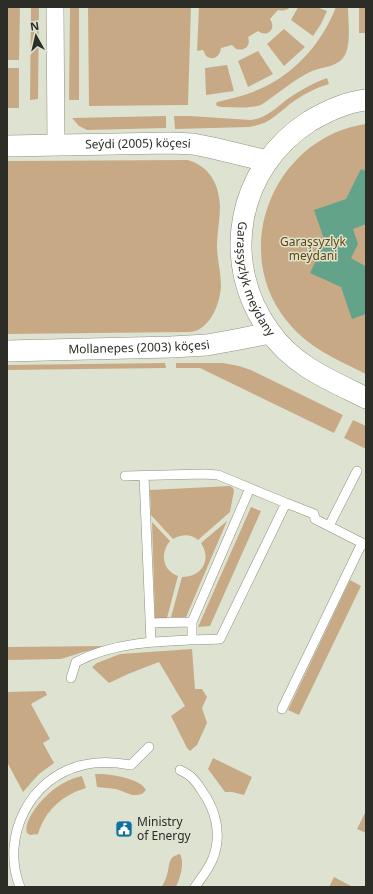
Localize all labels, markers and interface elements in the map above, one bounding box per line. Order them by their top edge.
north arrow [16,16,56,56]
text: N [29,18,40,34]
street label: Seýdi (2005) köçesi [85,134,191,153]
street label: Garaşsyzlyk meýdany [233,220,280,340]
park label: Garaşsyzlyk meýdani [280,233,346,264]
street label: Mollanepes (2003) köçesi [68,336,211,358]
place label: Ministry of Energy [137,813,192,844]
public building icon: Ministry of Energy [114,819,134,839]

